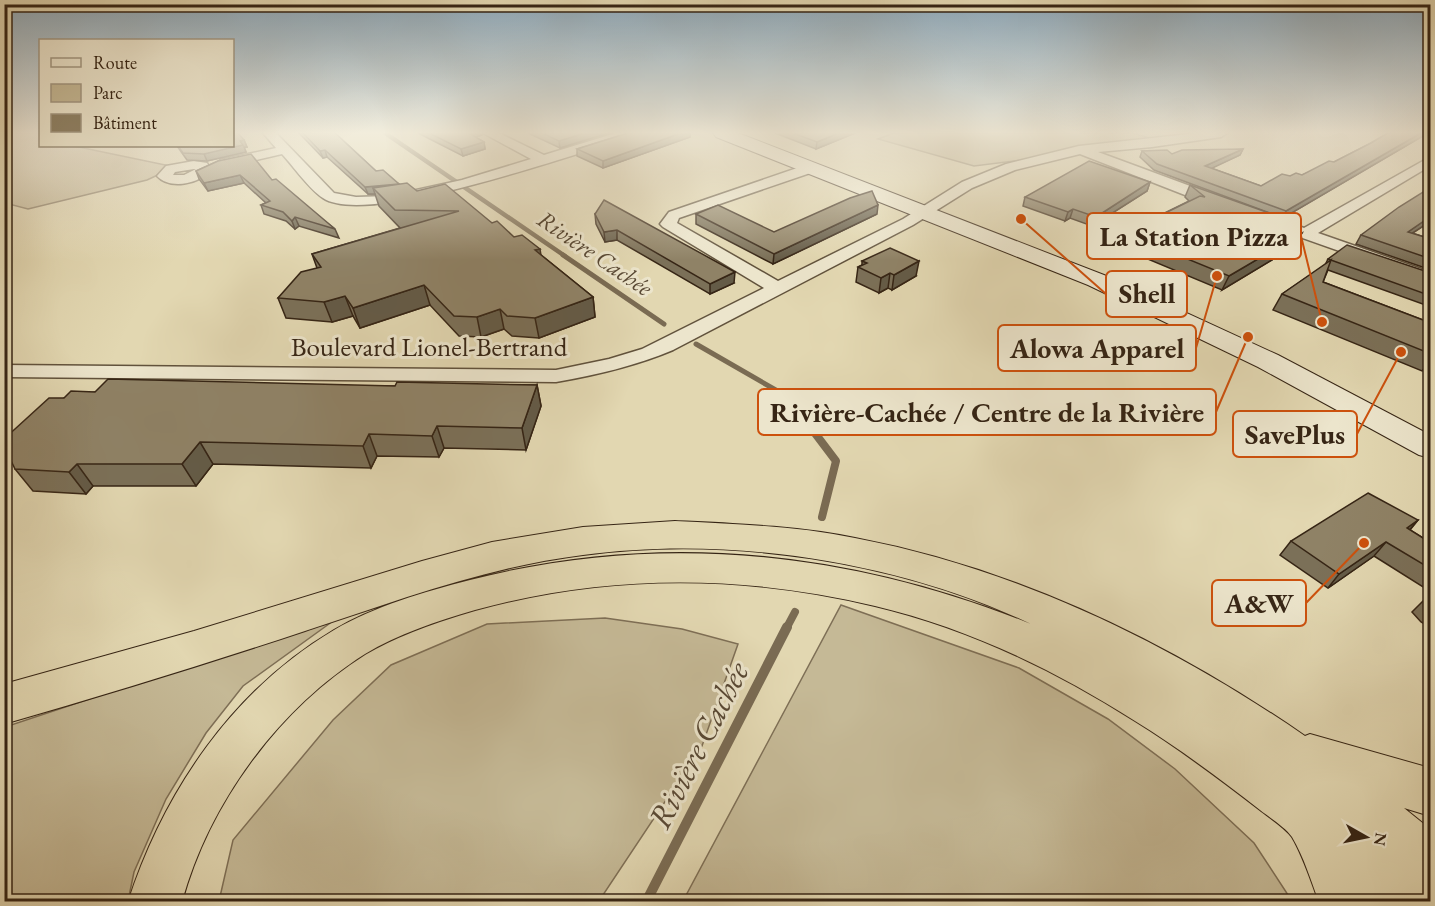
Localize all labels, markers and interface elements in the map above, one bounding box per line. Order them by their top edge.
legend [39,39,234,147]
text: Route [93,51,137,74]
text: Parc [93,81,123,104]
text: Bâtiment [93,111,157,134]
water label: Rivière Cachée [532,203,659,303]
callout: La Station Pizza [1087,213,1301,259]
text: La Station Pizza [1099,218,1289,254]
callout: Shell [1106,271,1187,317]
text: Shell [1118,275,1176,311]
callout: Alowa Apparel [998,325,1196,371]
street label: Boulevard Lionel-Bertrand [291,329,568,364]
text: Alowa Apparel [1009,330,1184,366]
callout: Rivière-Cachée / Centre de la Rivière [758,389,1216,435]
text: Rivière-Cachée / Centre de la Rivière [770,394,1204,430]
callout: SavePlus [1233,411,1357,457]
text: SavePlus [1245,416,1345,452]
callout: A&W [1212,580,1306,626]
text: A&W [1223,585,1294,621]
water label: Rivière Cachée [638,654,759,836]
north arrow [1336,807,1396,867]
text: N [1369,831,1392,847]

